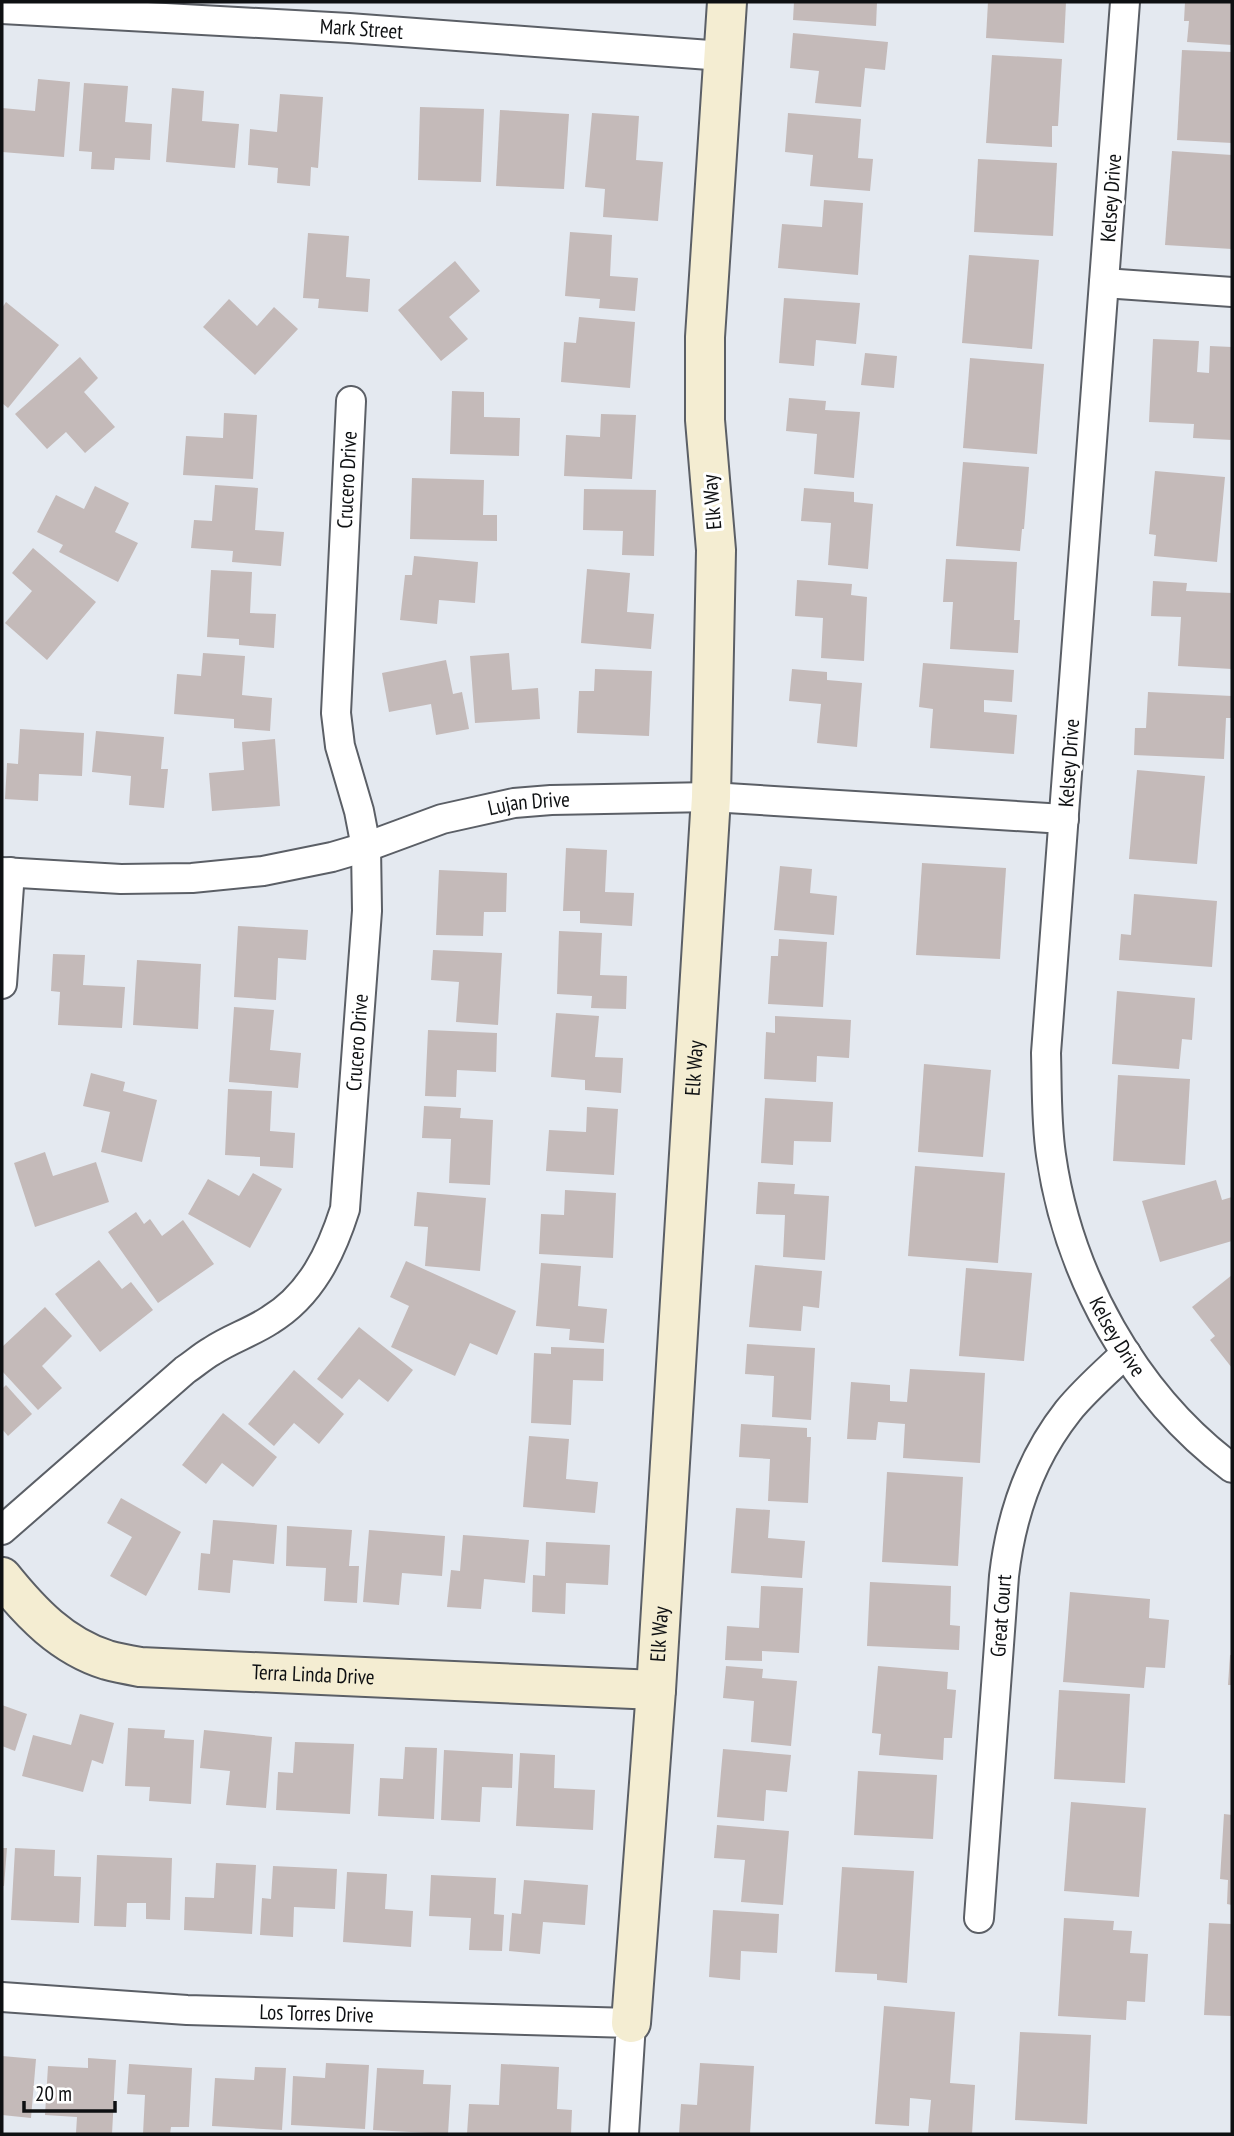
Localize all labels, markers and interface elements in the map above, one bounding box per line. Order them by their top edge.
street label: Mark Street [319,12,404,45]
street label: Kelsey Drive [1094,153,1127,243]
street label: Crucero Drive [331,430,363,529]
street label: Elk Way [696,473,727,531]
street label: Kelsey Drive [1052,718,1085,808]
street label: Lujan Drive [485,786,570,821]
street label: Crucero Drive [340,993,374,1092]
street label: Elk Way [679,1040,709,1097]
street label: Kelsey Drive [1083,1292,1152,1382]
street label: Great Court [984,1573,1017,1658]
street label: Elk Way [644,1605,674,1663]
street label: Terra Linda Drive [251,1658,375,1690]
street label: Los Torres Drive [259,1998,374,2028]
scale bar [24,2070,116,2114]
text: 20 m [35,2080,72,2107]

